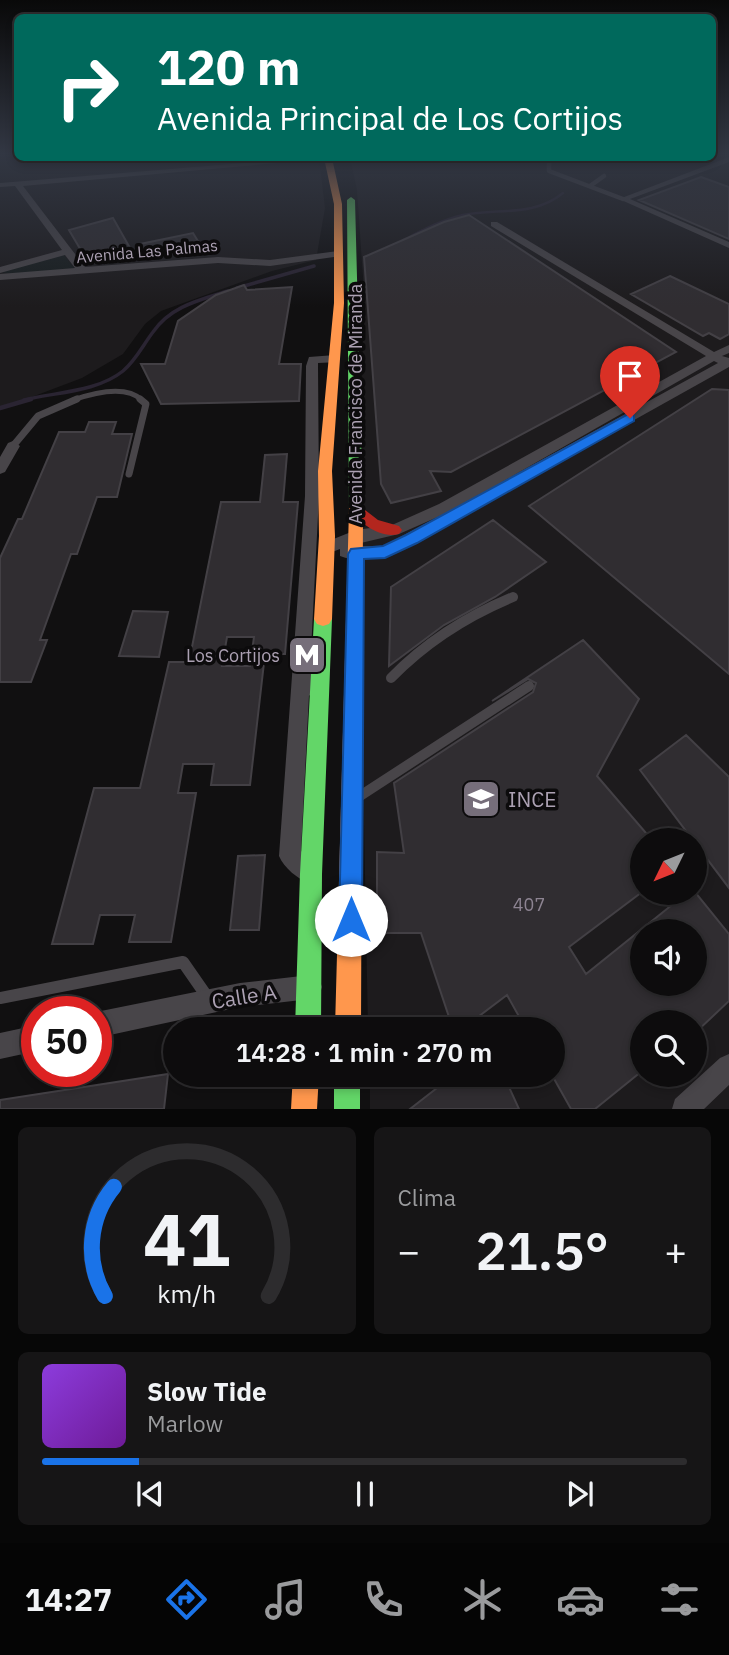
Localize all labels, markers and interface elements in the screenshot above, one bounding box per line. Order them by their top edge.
text: 120 m [157,35,301,98]
icon: right [42,42,133,133]
text: Avenida Principal de Los Cortijos [157,97,623,139]
street label: Avenida Las Palmas [75,235,219,267]
street label: Avenida Francisco de Miranda [344,283,367,524]
pin [600,346,660,418]
icon: arrive [611,357,649,395]
metro station icon: Los Cortijos [286,634,328,676]
place label: Los Cortijos [186,644,280,667]
school or university icon: INCE [460,778,502,820]
place label: INCE [508,785,557,813]
north arrow [630,828,707,905]
map controls [630,828,707,1087]
position arrow [314,883,388,957]
house number: 407 [513,893,545,916]
button: sound [630,919,707,996]
street label: Calle A [209,977,279,1015]
speed limit sign: 50 [21,996,112,1087]
button: search [630,1010,707,1087]
text: 14:28 · 1 min · 270 m [236,1035,492,1069]
text: Clima [398,1182,456,1212]
text: 41 [143,1192,230,1287]
text: 21.5° [475,1217,609,1284]
text: − [398,1226,420,1275]
text: + [664,1226,687,1275]
text: km/h [157,1277,216,1310]
text: Slow Tide [147,1374,267,1408]
text: Marlow [147,1408,223,1438]
icon: previous [131,1475,169,1513]
icon: pause [346,1475,384,1513]
icon: next [561,1475,599,1513]
icon: directions [162,1575,211,1624]
icon: music [261,1575,310,1624]
icon: phone [359,1575,408,1624]
icon: climate [458,1575,507,1624]
icon: car [556,1575,605,1624]
icon: filters [655,1575,704,1624]
text: 14:27 [25,1578,112,1620]

